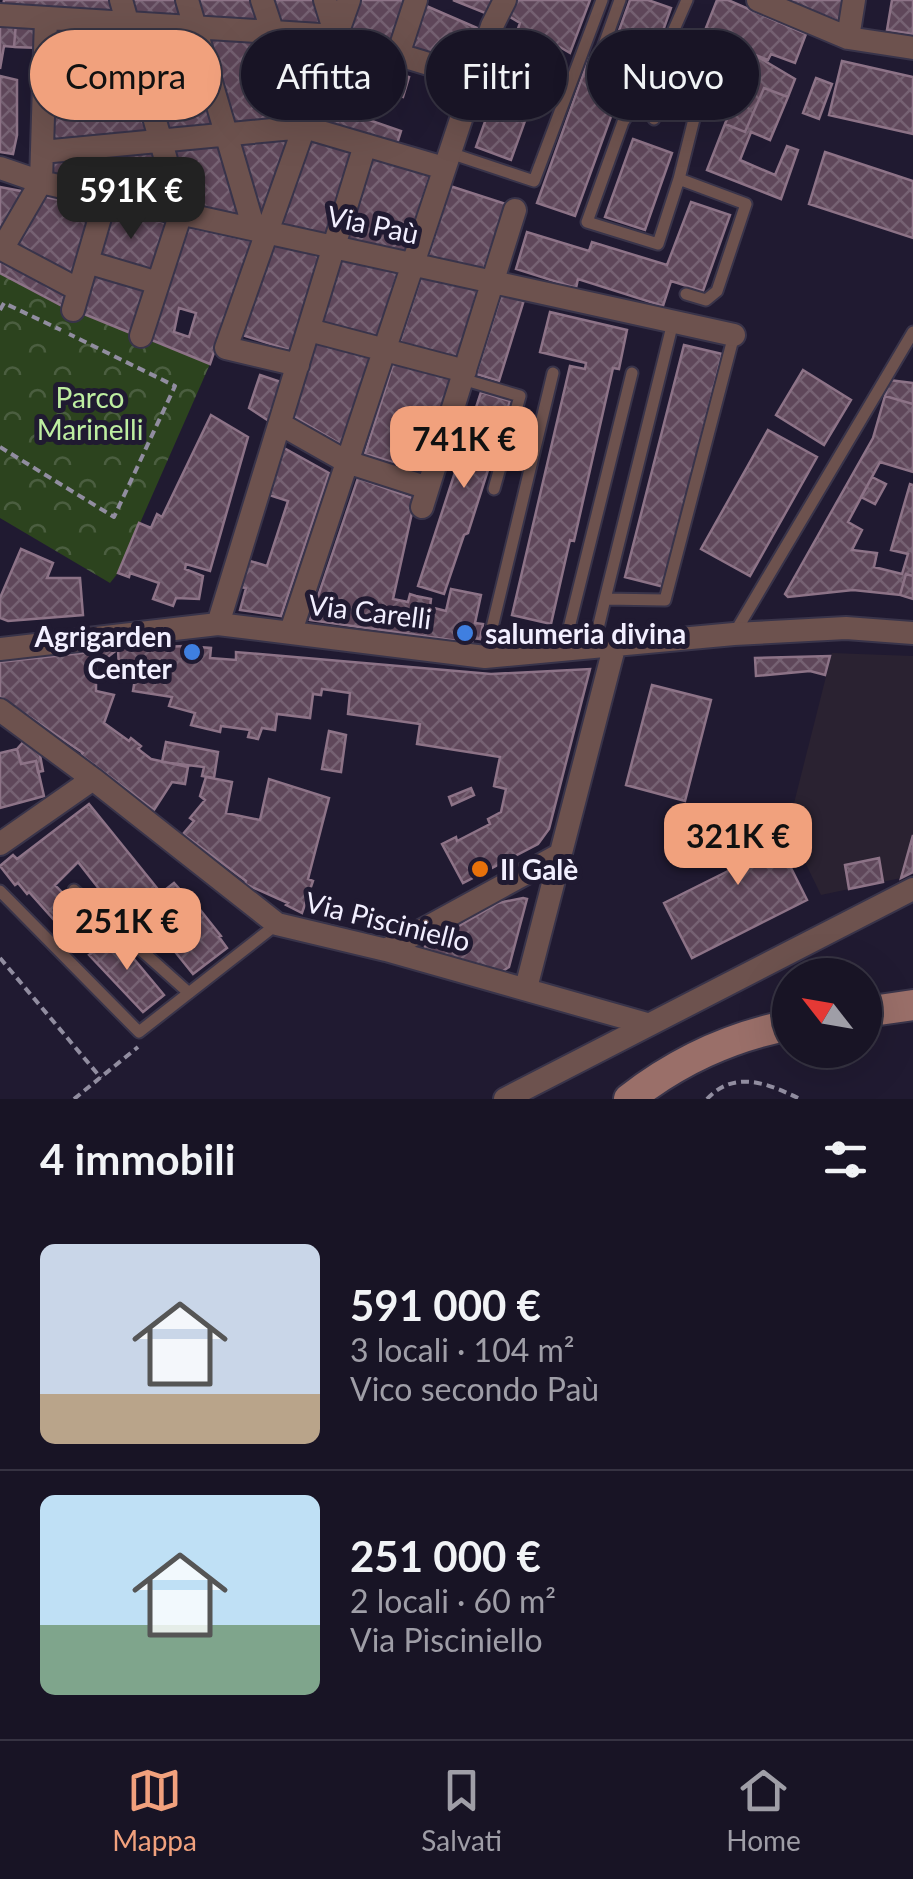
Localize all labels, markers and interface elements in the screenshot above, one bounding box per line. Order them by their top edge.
chip: Compra [30,30,221,120]
chip: Affitta [241,30,406,120]
chip: Filtri [426,30,567,120]
chip: Nuovo [587,30,759,120]
pin: 591K € [50,157,212,242]
text: 591K € [79,170,183,209]
street label: Via Paù [324,198,422,250]
park label: Parco Marinelli [37,380,143,446]
pin: 741K € [383,406,545,491]
text: 741K € [412,419,516,458]
street label: Via Carelli [307,587,433,635]
place label: salumeria divina [485,616,686,650]
place label: Agrigarden Center [34,619,173,685]
marker: salumeria divina [454,622,476,644]
marker: Agrigarden Center [181,641,203,663]
pin: 321K € [657,803,819,888]
text: 321K € [686,816,790,855]
place label: Il Galè [500,852,578,886]
marker: Il Galè [469,858,491,880]
street label: Via Pisciniello [302,884,474,958]
pin: 251K € [46,888,208,973]
text: 251K € [75,901,179,940]
north arrow [772,958,882,1068]
map controls [772,958,882,1068]
icon: filters [818,1132,873,1187]
text: 4 immobili [40,1134,235,1184]
text: 591 000 € [350,1280,541,1330]
icon: home [120,1284,240,1404]
text: 3 locali · 104 m² [350,1330,574,1369]
text: Vico secondo Paù [350,1369,599,1408]
text: 251 000 € [350,1531,541,1581]
icon: home [120,1535,240,1655]
text: 2 locali · 60 m² [350,1581,556,1620]
text: Via Pisciniello [350,1620,543,1659]
tab: Mappa [112,1763,197,1857]
tab: Salvati [421,1763,502,1857]
tab: Home [726,1763,801,1857]

